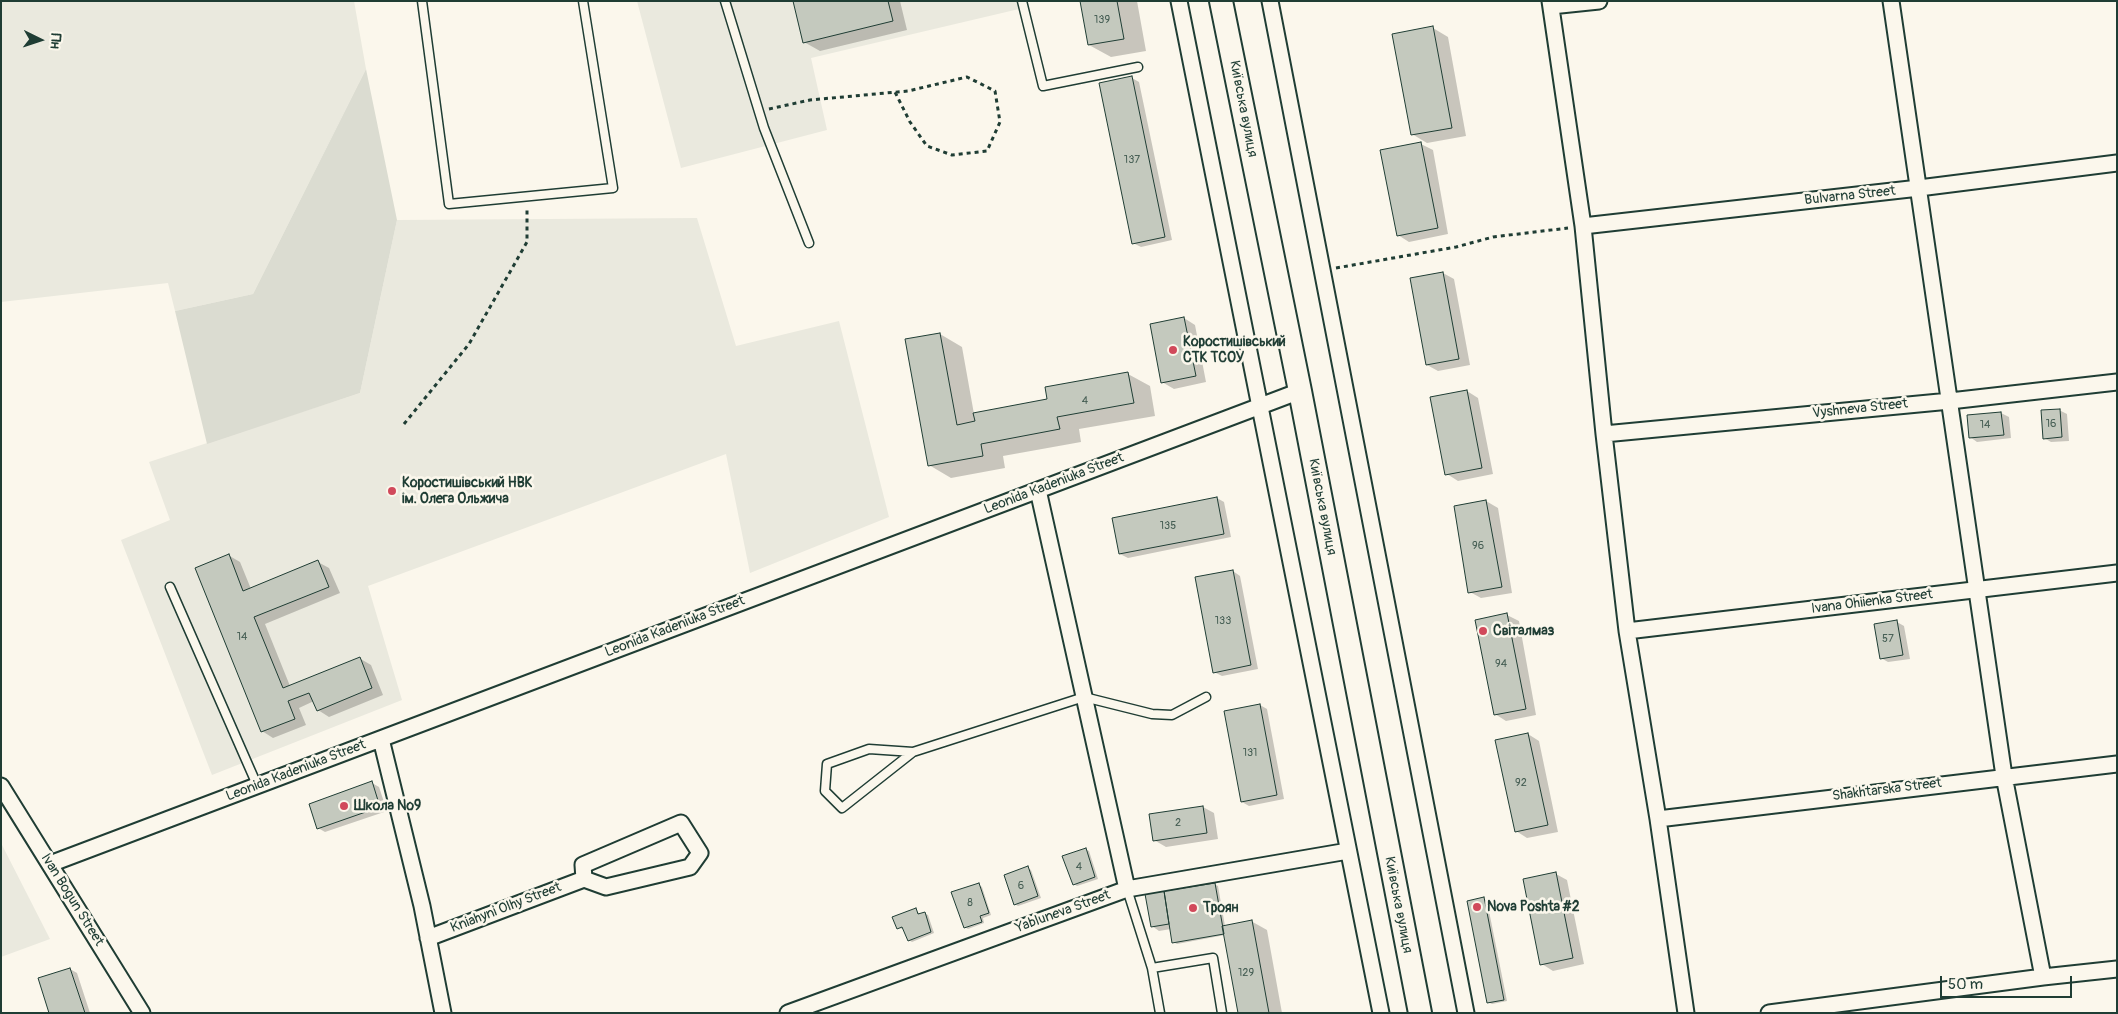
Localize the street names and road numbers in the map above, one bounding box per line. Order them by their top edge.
street label: Київська вулиця [1225,59,1261,159]
street label: Bulvarna Street [1804,183,1896,209]
street label: Vyshneva Street [1811,396,1909,422]
street label: Leonida Kadeniuka Street [982,450,1126,518]
street label: Київська вулиця [1304,457,1340,557]
street label: Ivana Ohiienka Street [1810,586,1934,618]
street label: Leonida Kadeniuka Street [603,593,747,661]
street label: Leonida Kadeniuka Street [224,737,368,805]
street label: Shakhtarska Street [1831,775,1943,805]
street label: Ivan Bogun Street [37,851,107,949]
street label: Київська вулиця [1380,855,1416,955]
street label: Kniahyni Olhy Street [448,879,564,937]
street label: Yabluneva Street [1013,887,1113,937]

